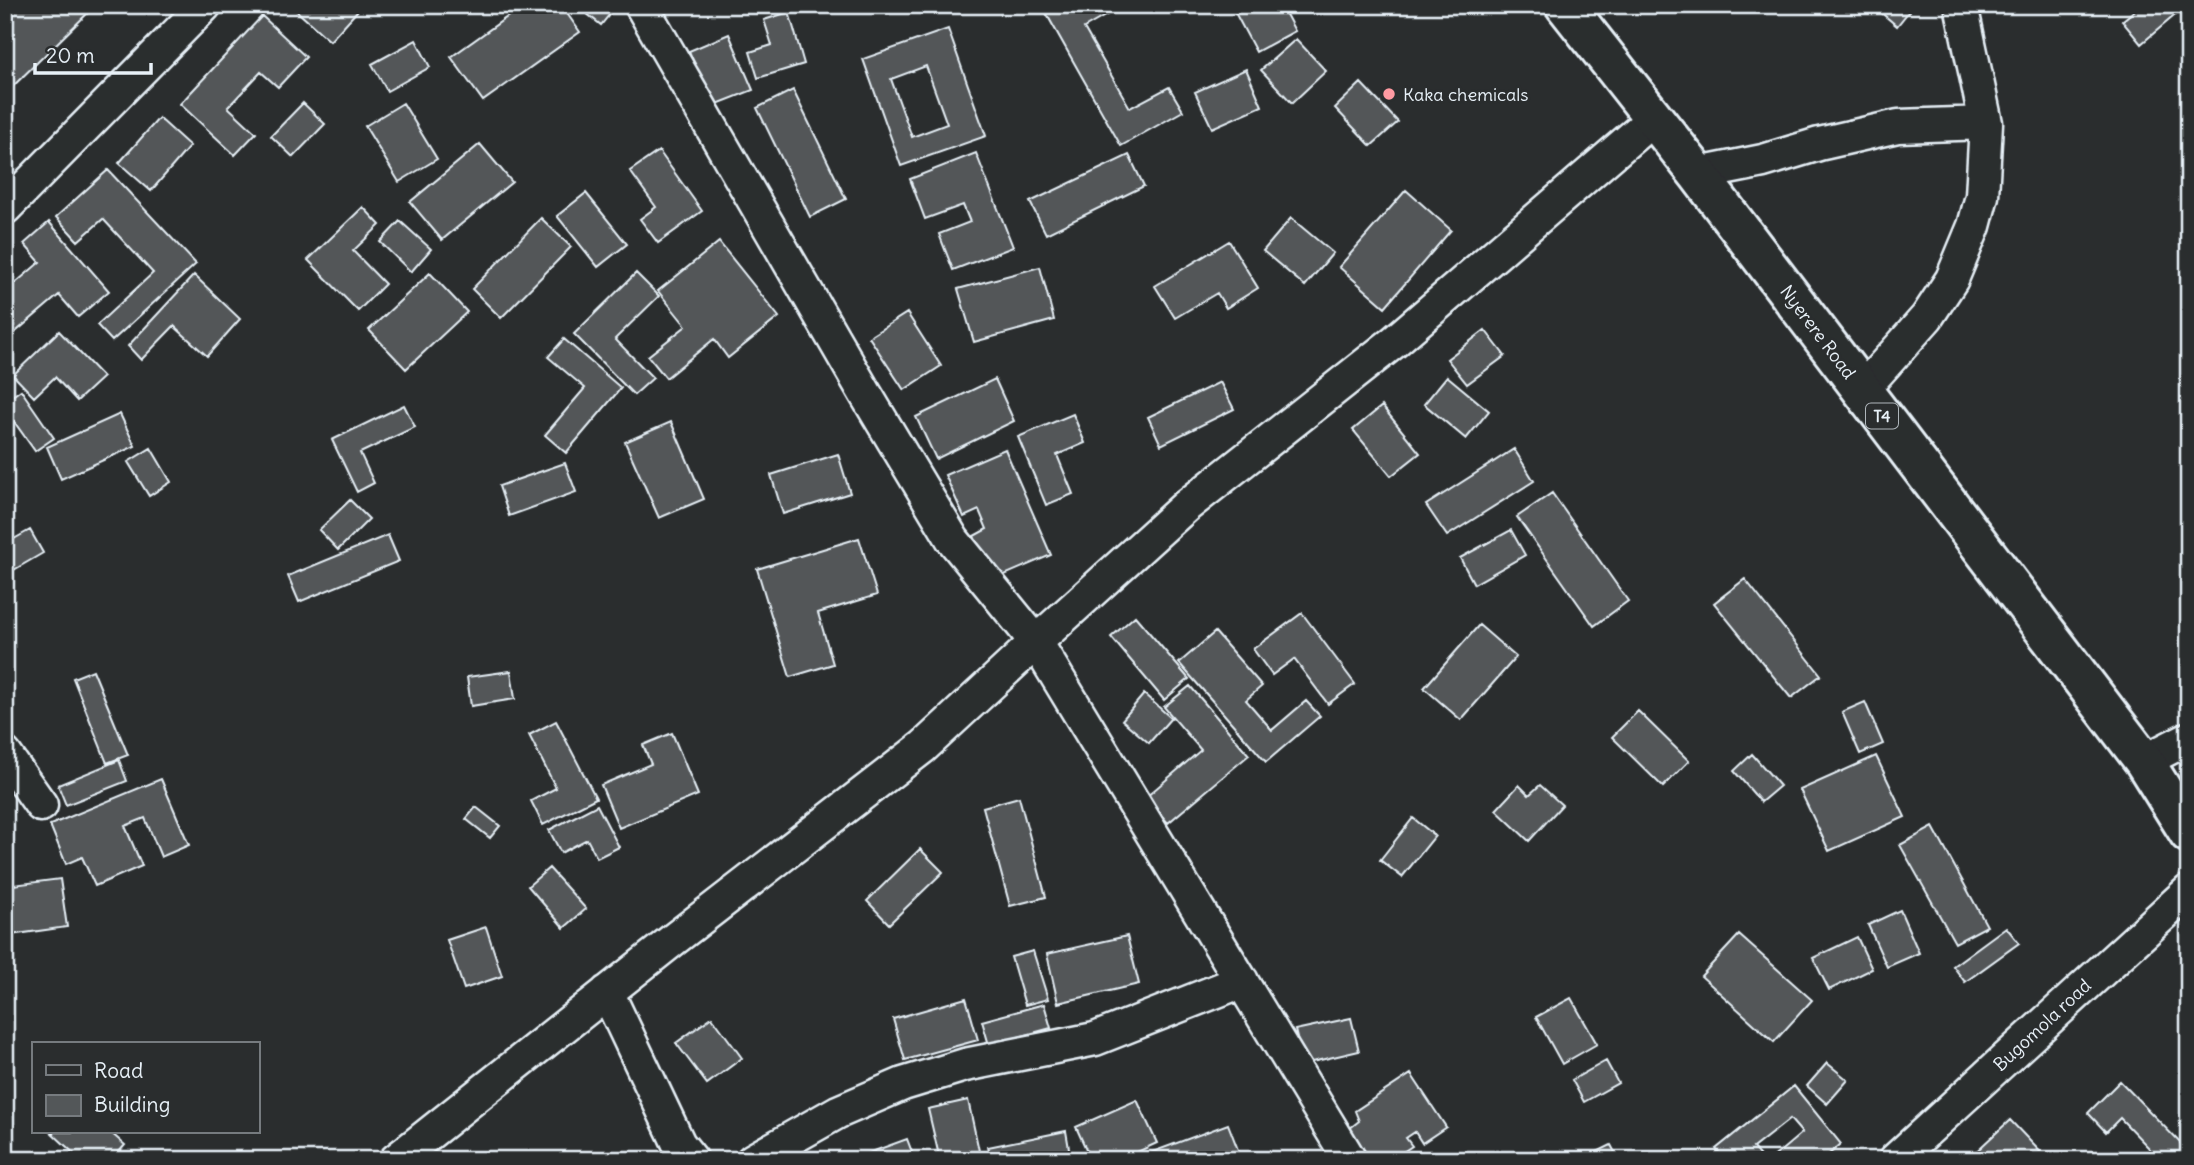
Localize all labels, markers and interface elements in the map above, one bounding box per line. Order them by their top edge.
scale bar [35,32,150,76]
text: 20 m [46,42,95,69]
place label: Kaka chemicals [1403,83,1528,106]
marker: Kaka chemicals [1381,86,1397,102]
street label: Nyerere Road [1775,280,1861,384]
road number: T4 [1866,404,1898,428]
street label: Bugomola road [1988,974,2096,1076]
legend [32,1042,259,1134]
text: Road [94,1057,143,1084]
text: Building [94,1091,170,1118]

